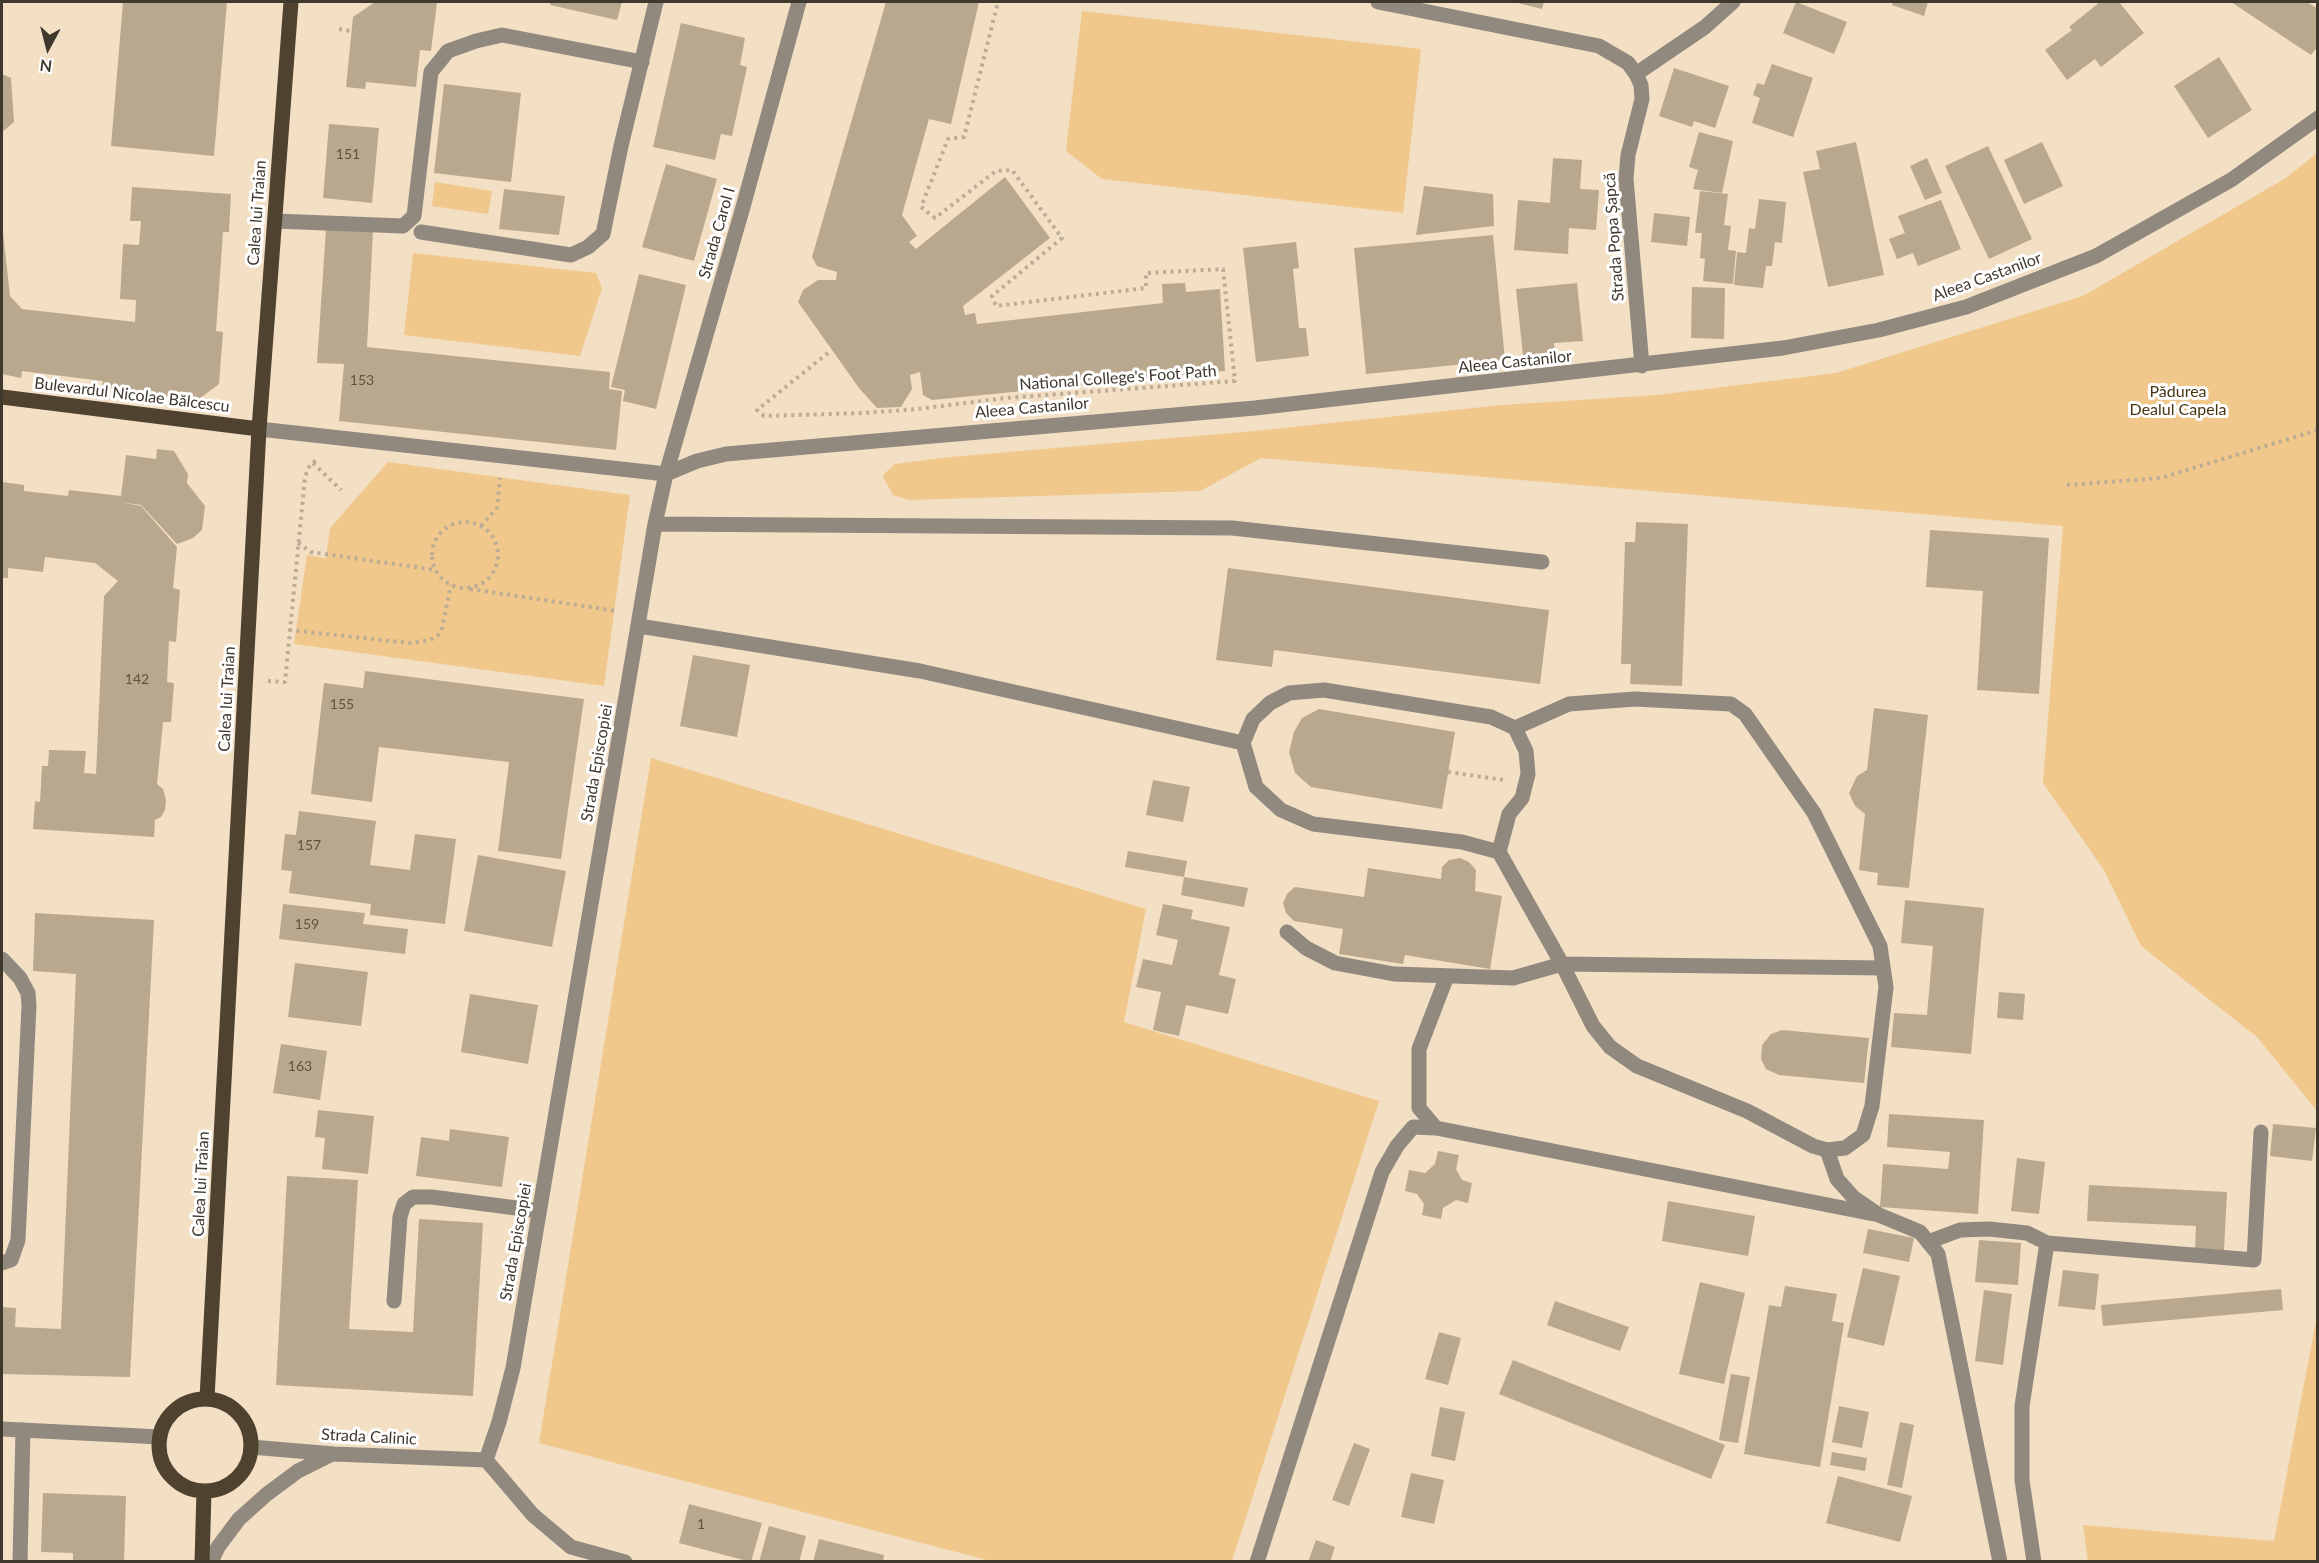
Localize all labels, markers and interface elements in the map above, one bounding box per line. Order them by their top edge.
north arrow [18,18,78,78]
text: N [38,56,53,77]
house number: 151 [336,146,360,162]
street label: Calea lui Traian [244,160,270,266]
street label: Strada Popa Șapcă [1600,172,1628,302]
street label: Strada Carol I [695,185,739,281]
street label: Aleea Castanilor [1930,248,2044,306]
street label: Aleea Castanilor [1457,346,1573,378]
street label: National College's Foot Path [1019,362,1217,394]
house number: 153 [350,372,374,388]
street label: Bulevardul Nicolae Bălcescu [33,373,231,417]
park label: Pădurea Dealul Capela [2130,382,2226,420]
street label: Aleea Castanilor [974,393,1090,423]
street label: Calea lui Traian [215,646,239,752]
house number: 142 [125,671,149,687]
house number: 155 [330,696,354,712]
street label: Strada Episcopiei [577,703,617,823]
house number: 157 [297,837,321,853]
house number: 159 [295,916,319,932]
house number: 163 [288,1058,312,1074]
street label: Calea lui Traian [189,1131,213,1237]
street label: Strada Episcopiei [496,1182,536,1302]
street label: Strada Calinic [321,1425,417,1449]
house number: 1 [697,1516,705,1532]

